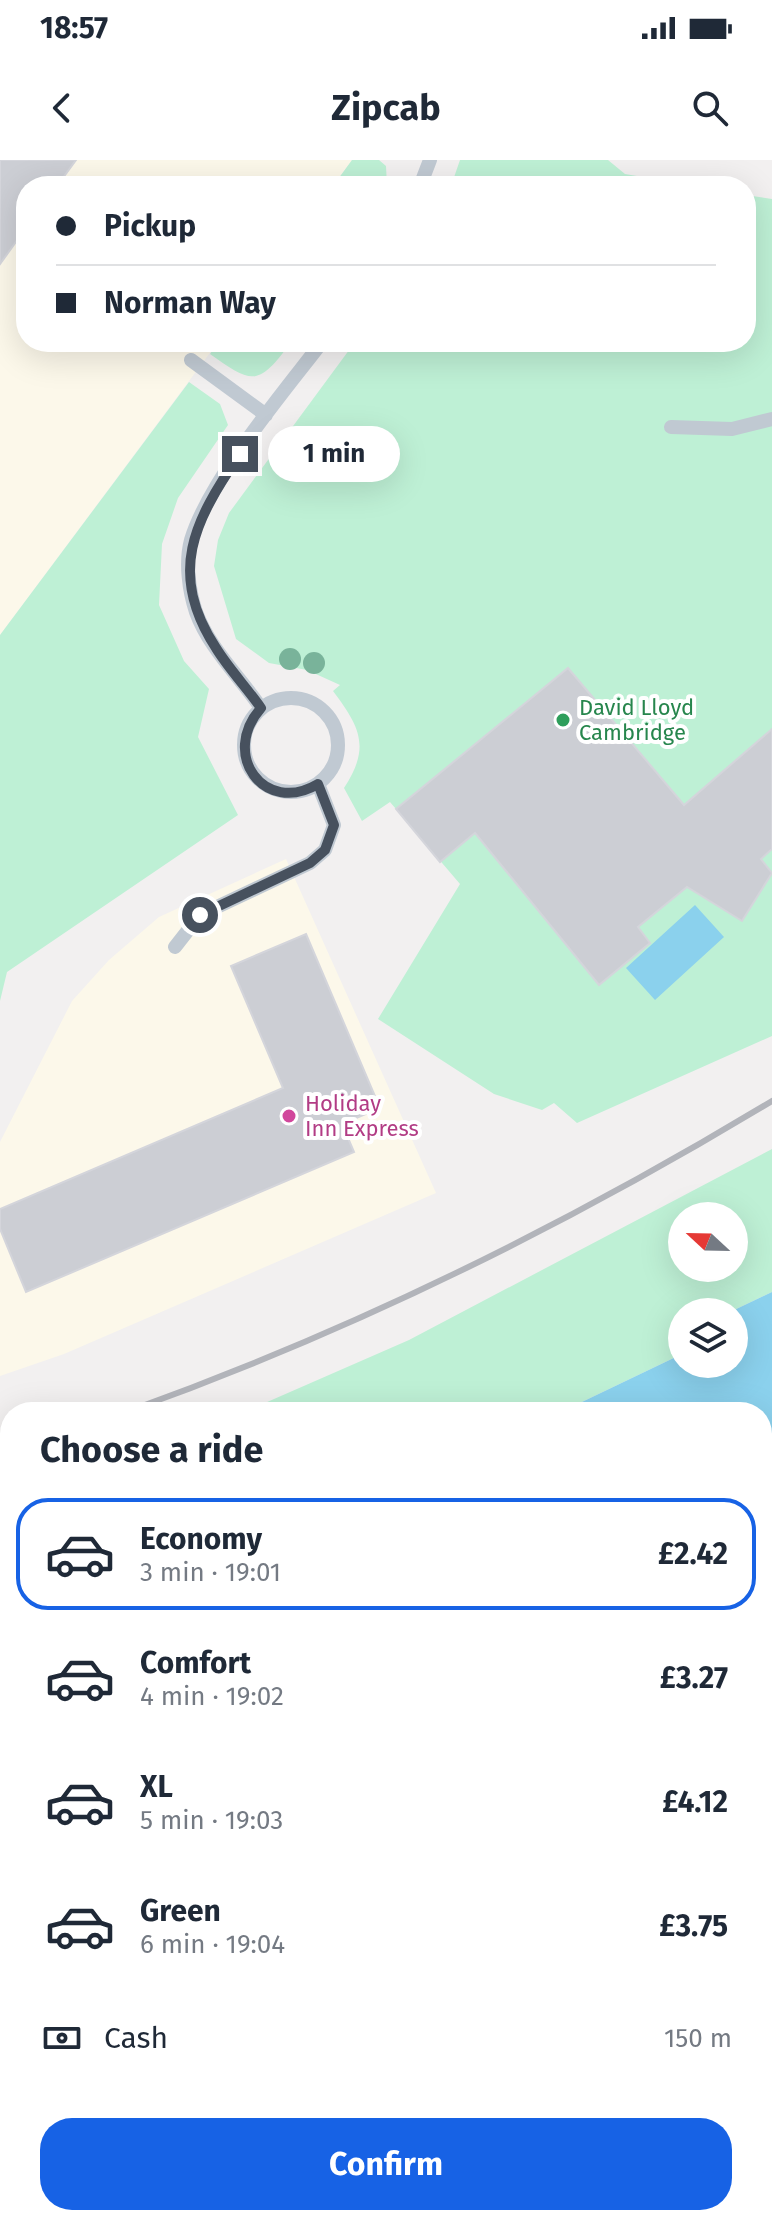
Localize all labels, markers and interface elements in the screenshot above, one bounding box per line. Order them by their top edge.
text: 18:57 [40,10,108,46]
icon: back [40,86,84,130]
text: Zipcab [331,86,441,130]
icon: search [688,86,732,130]
text: Pickup [104,208,196,244]
text: Norman Way [104,285,276,321]
callout: 1 min [268,426,400,482]
route end [222,436,258,472]
text: 1 min [303,438,365,469]
place label: David Lloyd Cambridge [579,694,694,746]
marker: David Lloyd Cambridge [554,711,572,729]
route start [182,897,218,933]
place label: Holiday Inn Express [305,1090,419,1142]
marker: Holiday Inn Express [280,1107,298,1125]
north arrow [668,1202,748,1282]
map controls [668,1202,748,1378]
button: layers [668,1298,748,1378]
text: Choose a ride [40,1428,263,1472]
icon: car [44,1518,116,1590]
text: Economy [140,1521,262,1557]
text: £2.42 [658,1536,728,1572]
text: 3 min · 19:01 [140,1557,281,1588]
icon: car [44,1642,116,1714]
text: Comfort [140,1645,251,1681]
text: £3.27 [660,1660,728,1696]
text: 4 min · 19:02 [140,1681,284,1712]
icon: car [44,1766,116,1838]
text: XL [140,1769,173,1805]
text: £4.12 [662,1784,728,1820]
text: 5 min · 19:03 [140,1805,283,1836]
icon: car [44,1890,116,1962]
text: Green [140,1893,221,1929]
text: £3.75 [659,1908,728,1944]
text: 6 min · 19:04 [140,1929,285,1960]
icon: cash [40,2016,84,2060]
text: Cash [104,2020,168,2056]
text: 150 m [664,2023,732,2054]
button: Confirm [40,2118,732,2210]

